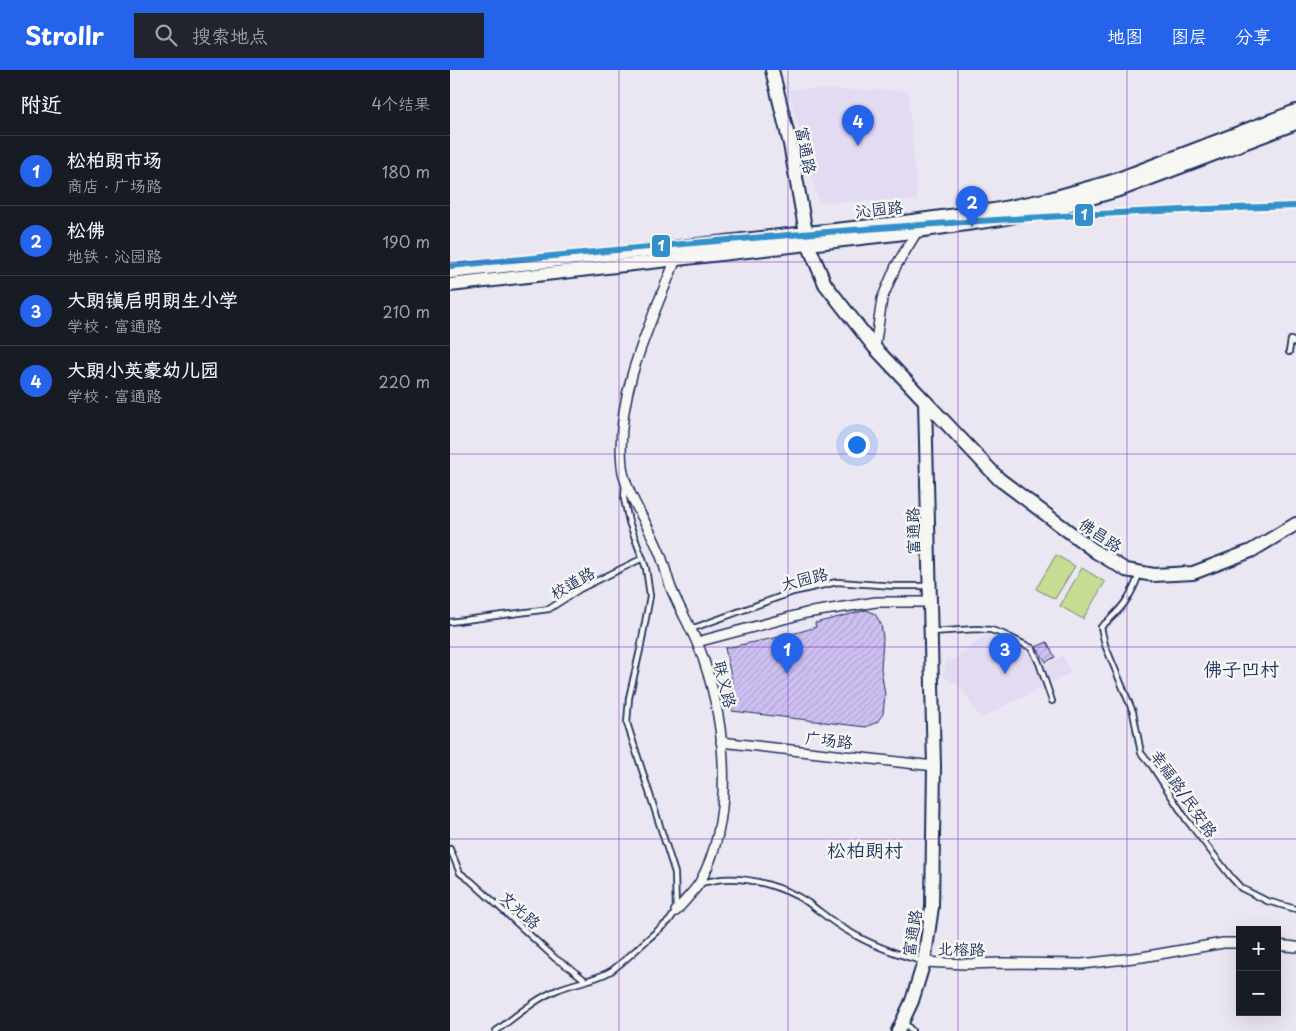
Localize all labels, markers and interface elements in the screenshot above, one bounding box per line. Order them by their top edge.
search box [134,13,484,58]
text: Strollr [25,17,104,53]
icon: search [152,21,180,49]
text: 搜索地点 [192,21,268,49]
text: 地图 [1107,22,1143,49]
text: 图层 [1171,22,1207,49]
text: 分享 [1235,22,1271,49]
text: 附近 [20,87,62,119]
text: 4个结果 [371,91,430,115]
pin: 4 [842,105,874,146]
street label: 富通路 [791,124,823,176]
text: 松柏朗市场 [67,145,162,173]
text: 1 [32,159,40,183]
text: 180 m [382,159,430,183]
text: 商店 · 广场路 [67,173,162,197]
pin: 2 [956,186,988,227]
street label: 沁园路 [854,194,904,222]
line badge: 1 [1074,203,1094,227]
text: 1 [1081,204,1088,225]
text: 松佛 [67,215,105,243]
text: 2 [30,229,42,253]
text: 190 m [382,229,430,253]
line badge: 1 [651,234,671,258]
text: 1 [658,235,665,256]
text: 地铁 · 沁园路 [67,243,162,267]
text: 大朗镇启明朗生小学 [67,285,238,313]
text: 3 [31,299,41,323]
text: 210 m [382,299,430,323]
text: 学校 · 富通路 [67,313,162,337]
text: 大朗小英豪幼儿园 [67,355,219,383]
text: 4 [31,369,41,393]
text: 220 m [379,369,430,393]
text: 学校 · 富通路 [67,383,162,407]
your location [844,432,870,458]
street label: 富通路 [900,507,924,555]
street label: 佛昌路 [1074,511,1128,557]
street label: 校道路 [545,560,599,604]
street label: 大园路 [778,561,830,595]
pin: 1 [771,633,803,674]
pin: 3 [989,633,1021,674]
district label: 佛子凹村 [1203,654,1279,682]
street label: 联义路 [709,658,743,710]
street label: 广场路 [804,725,854,753]
street label: 幸福路/民安路 [1146,744,1224,842]
district label: 松柏朗村 [827,835,903,863]
street label: 文光路 [495,884,547,934]
street label: 富通路 [895,907,927,959]
map controls [1236,926,1281,1016]
button: + [1236,926,1281,971]
street label: 北榕路 [937,936,985,960]
button: − [1236,971,1281,1016]

